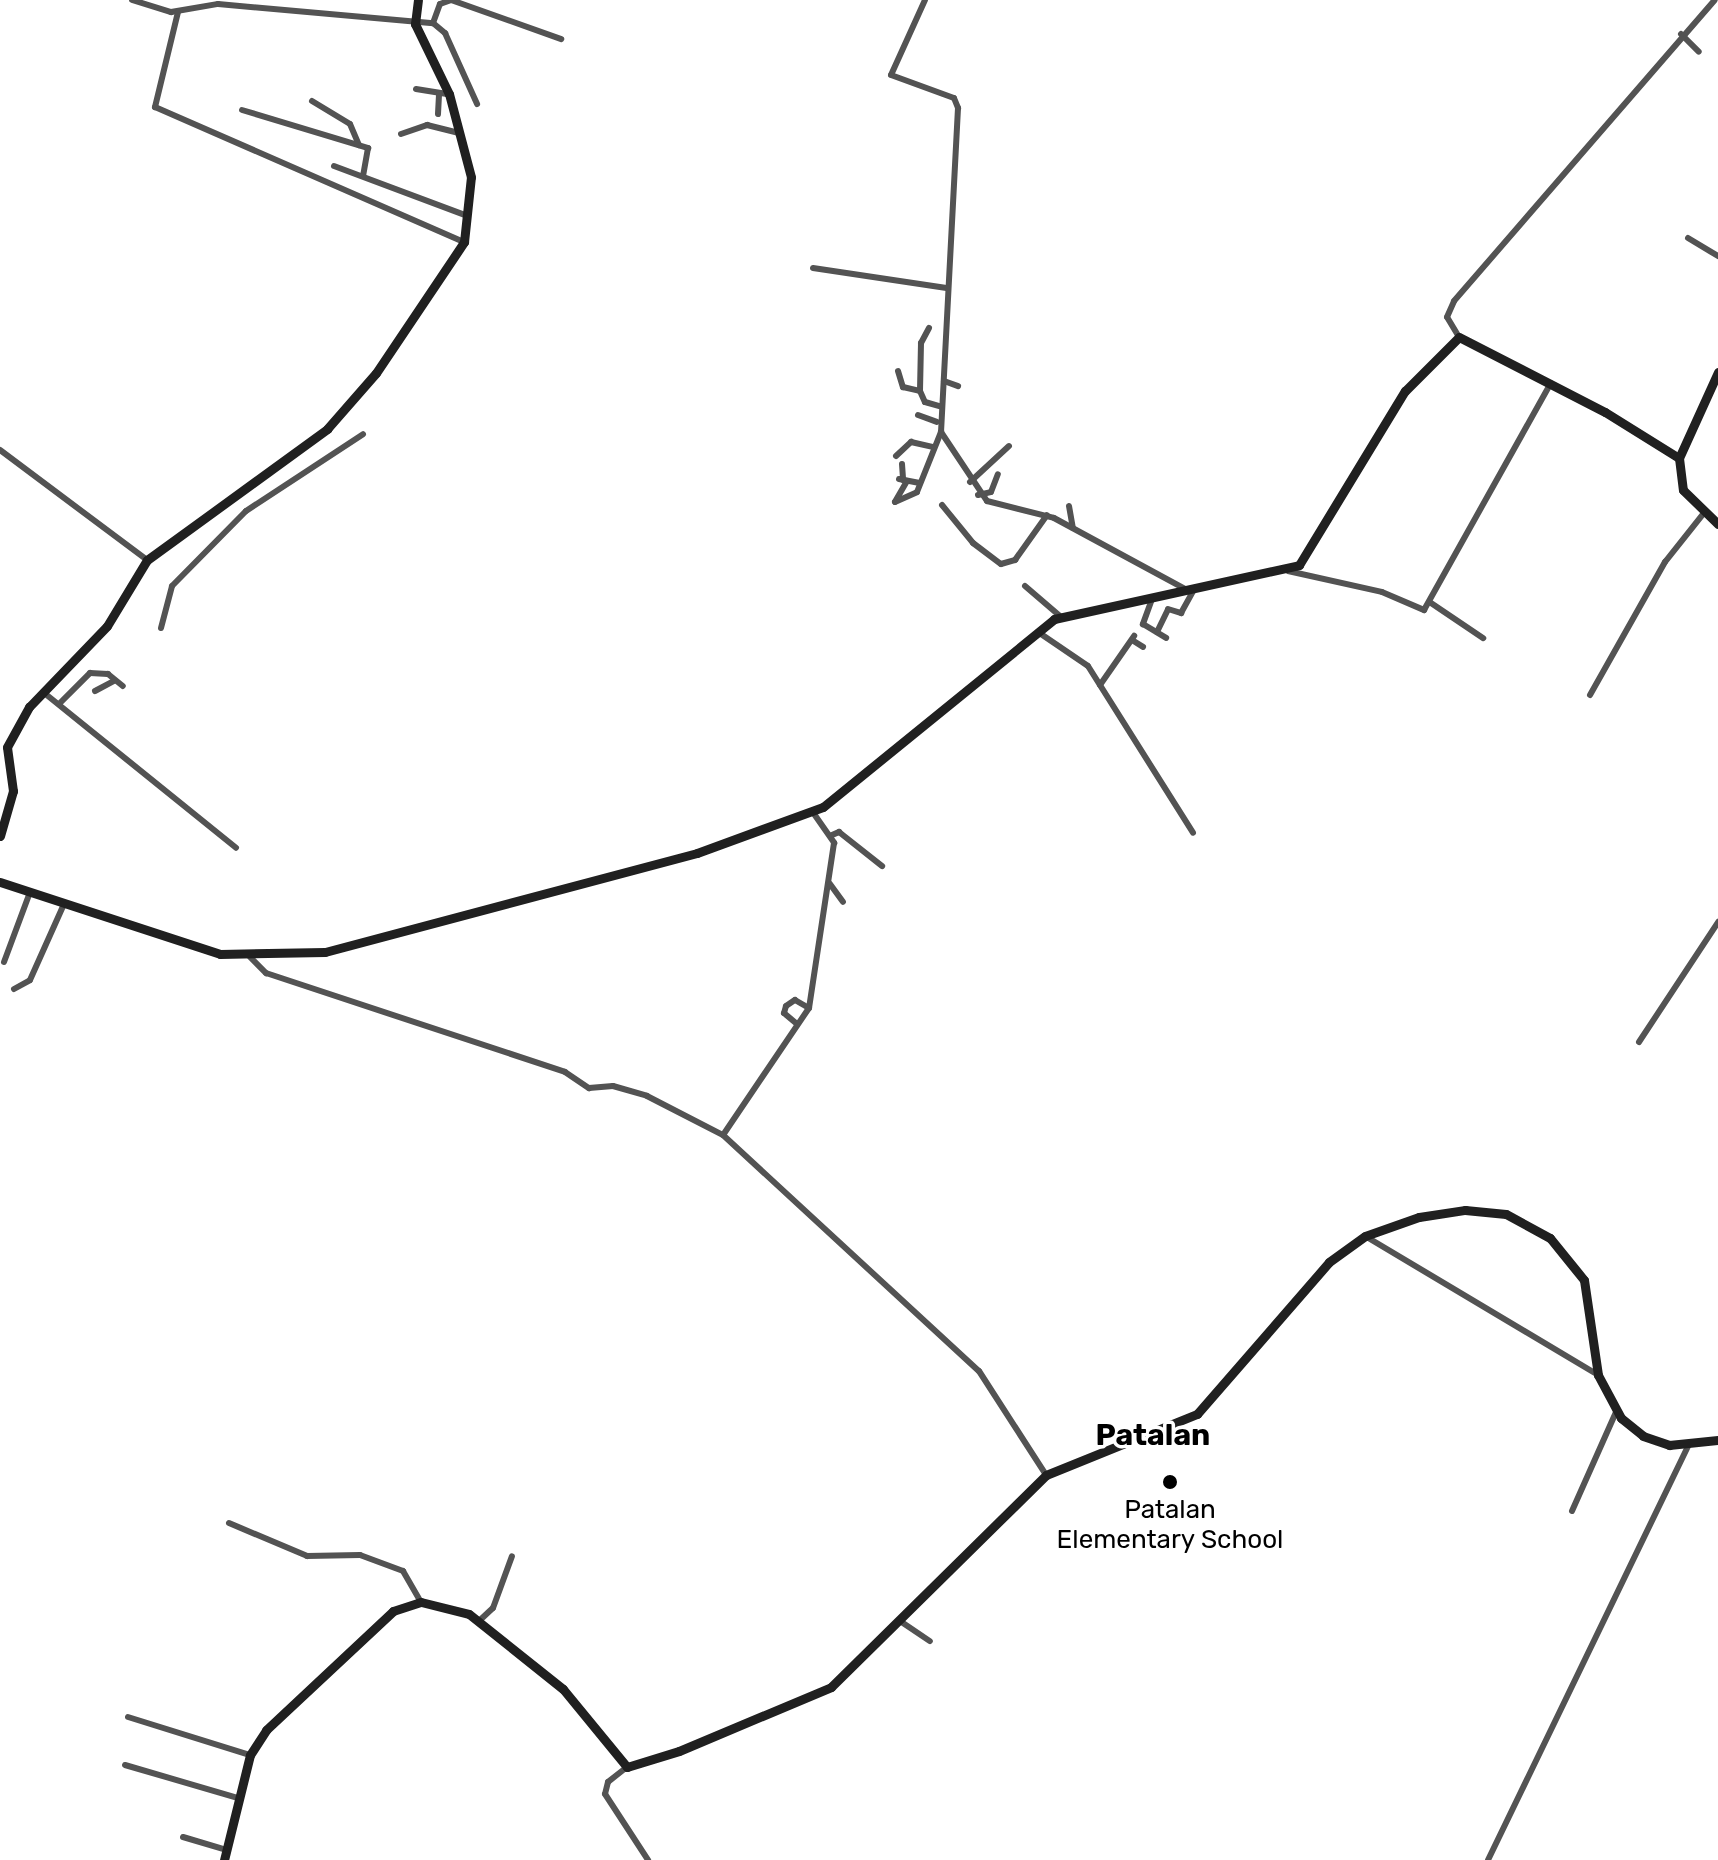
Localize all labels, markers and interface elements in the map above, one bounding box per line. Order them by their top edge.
district label: Patalan [1096,1417,1210,1453]
marker: Patalan Elementary School [1161,1473,1179,1491]
place label: Patalan Elementary School [1056,1494,1284,1556]

